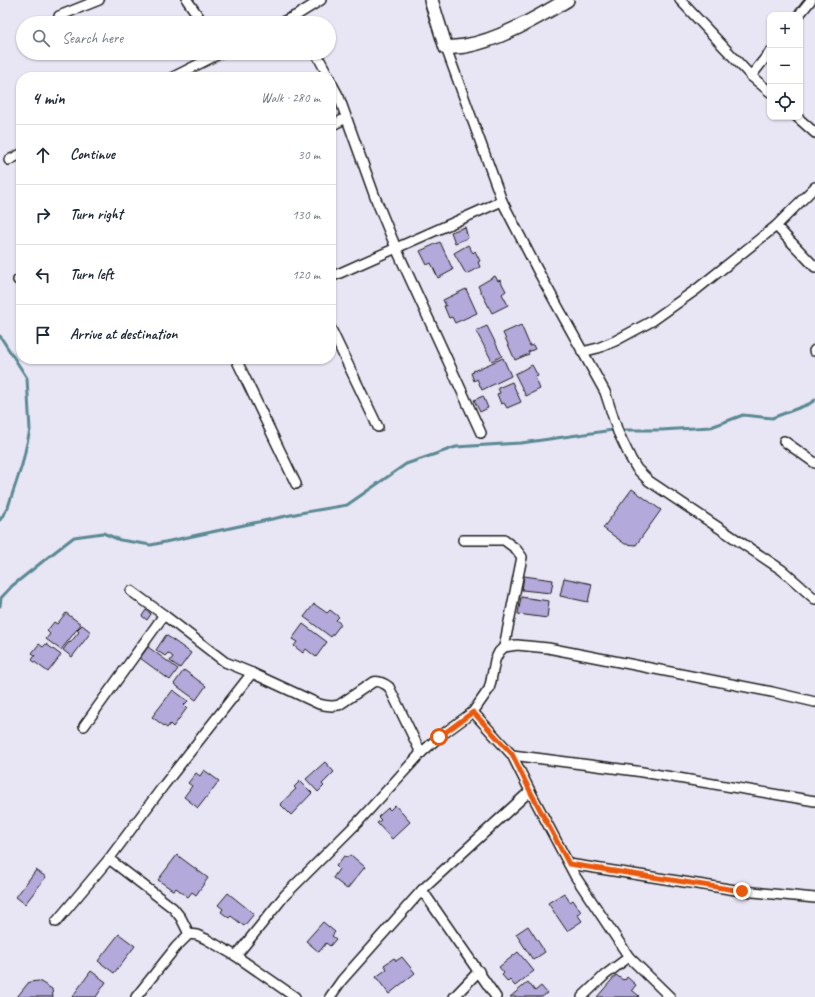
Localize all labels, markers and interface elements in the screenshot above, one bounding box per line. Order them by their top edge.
map controls [767,12,803,120]
button: + [767,12,803,48]
search box [16,16,336,60]
icon: search [30,27,52,49]
text: Search here [62,29,123,48]
button: − [767,48,803,84]
button: locate [767,84,803,120]
text: 4 min [32,88,65,109]
text: Walk · 280 m [261,90,320,106]
icon: ahead [32,144,54,166]
text: Continue [70,145,115,164]
text: 30 m [298,147,320,163]
icon: right [32,204,54,226]
text: Turn right [70,205,123,224]
text: 130 m [292,207,320,223]
icon: left [32,264,54,286]
text: Turn left [70,265,113,284]
text: 120 m [292,267,320,283]
icon: arrive [32,324,54,346]
text: Arrive at destination [70,325,177,344]
route start [430,728,448,746]
route end [733,882,751,900]

